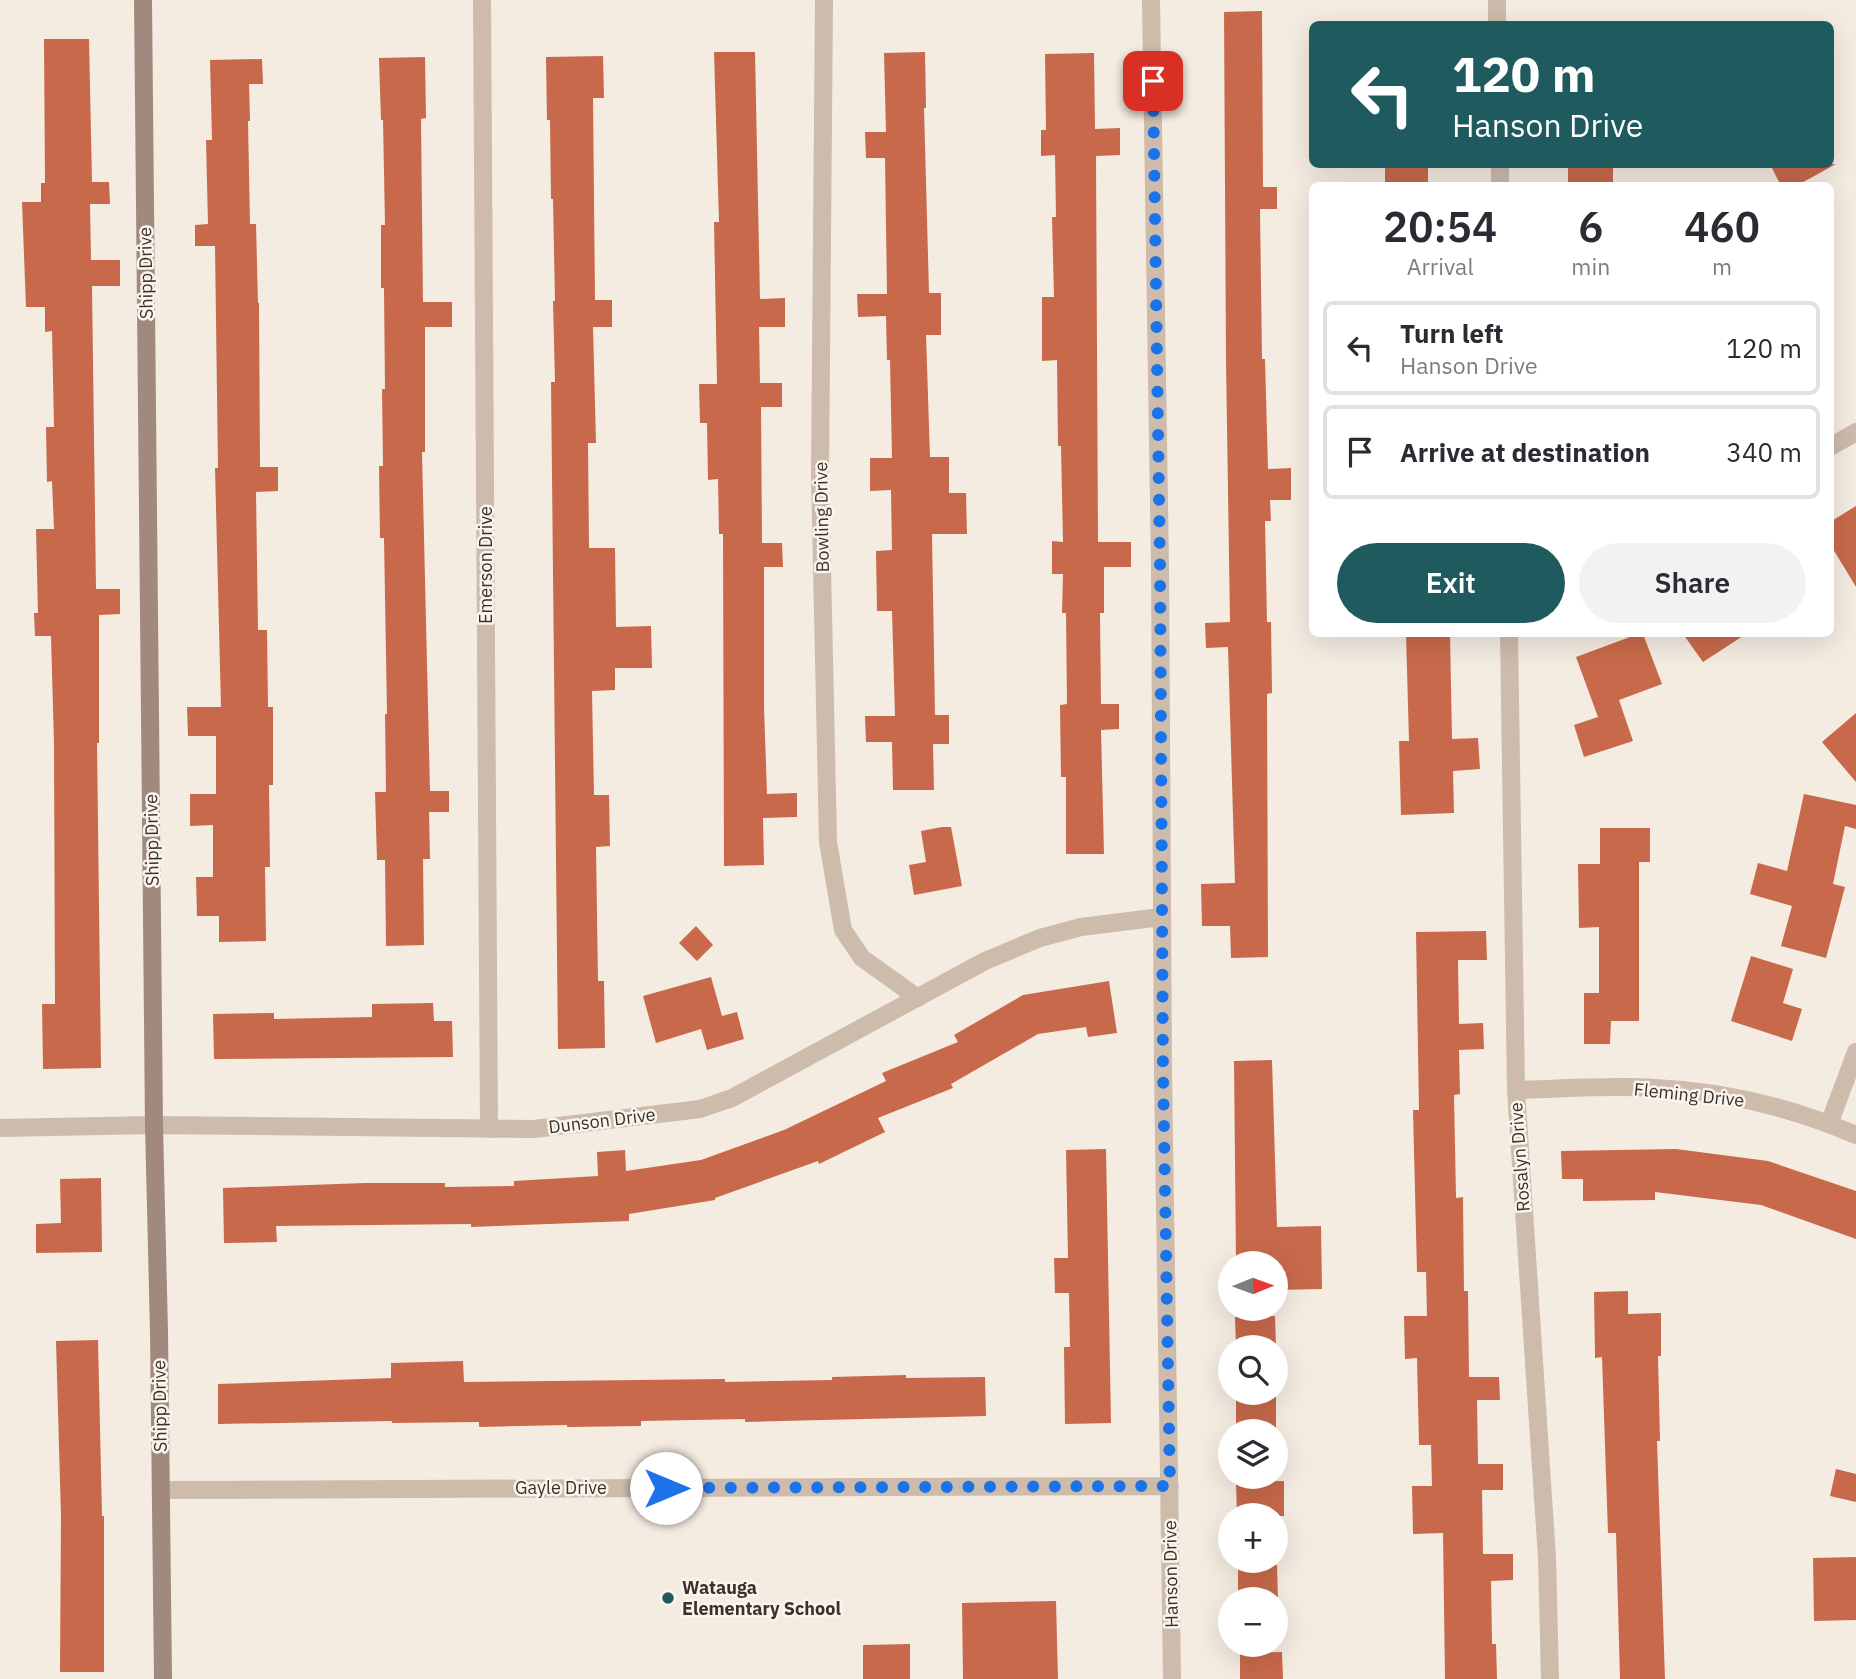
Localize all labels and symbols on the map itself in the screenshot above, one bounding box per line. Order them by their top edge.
pin [1123,51,1183,111]
street label: Shipp Drive [133,227,158,319]
street label: Bowling Drive [809,461,834,573]
street label: Emerson Drive [474,506,497,624]
street label: Shipp Drive [139,794,164,886]
street label: Fleming Drive [1633,1077,1745,1112]
street label: Rosalyn Drive [1504,1101,1535,1213]
street label: Dunson Drive [547,1103,657,1138]
north arrow [1218,1251,1288,1321]
street label: Shipp Drive [147,1360,172,1452]
position arrow [629,1451,703,1525]
street label: Gayle Drive [515,1476,607,1499]
street label: Hanson Drive [1158,1520,1183,1628]
place label: Watauga Elementary School [682,1576,841,1620]
marker: Watauga Elementary School [660,1590,676,1606]

